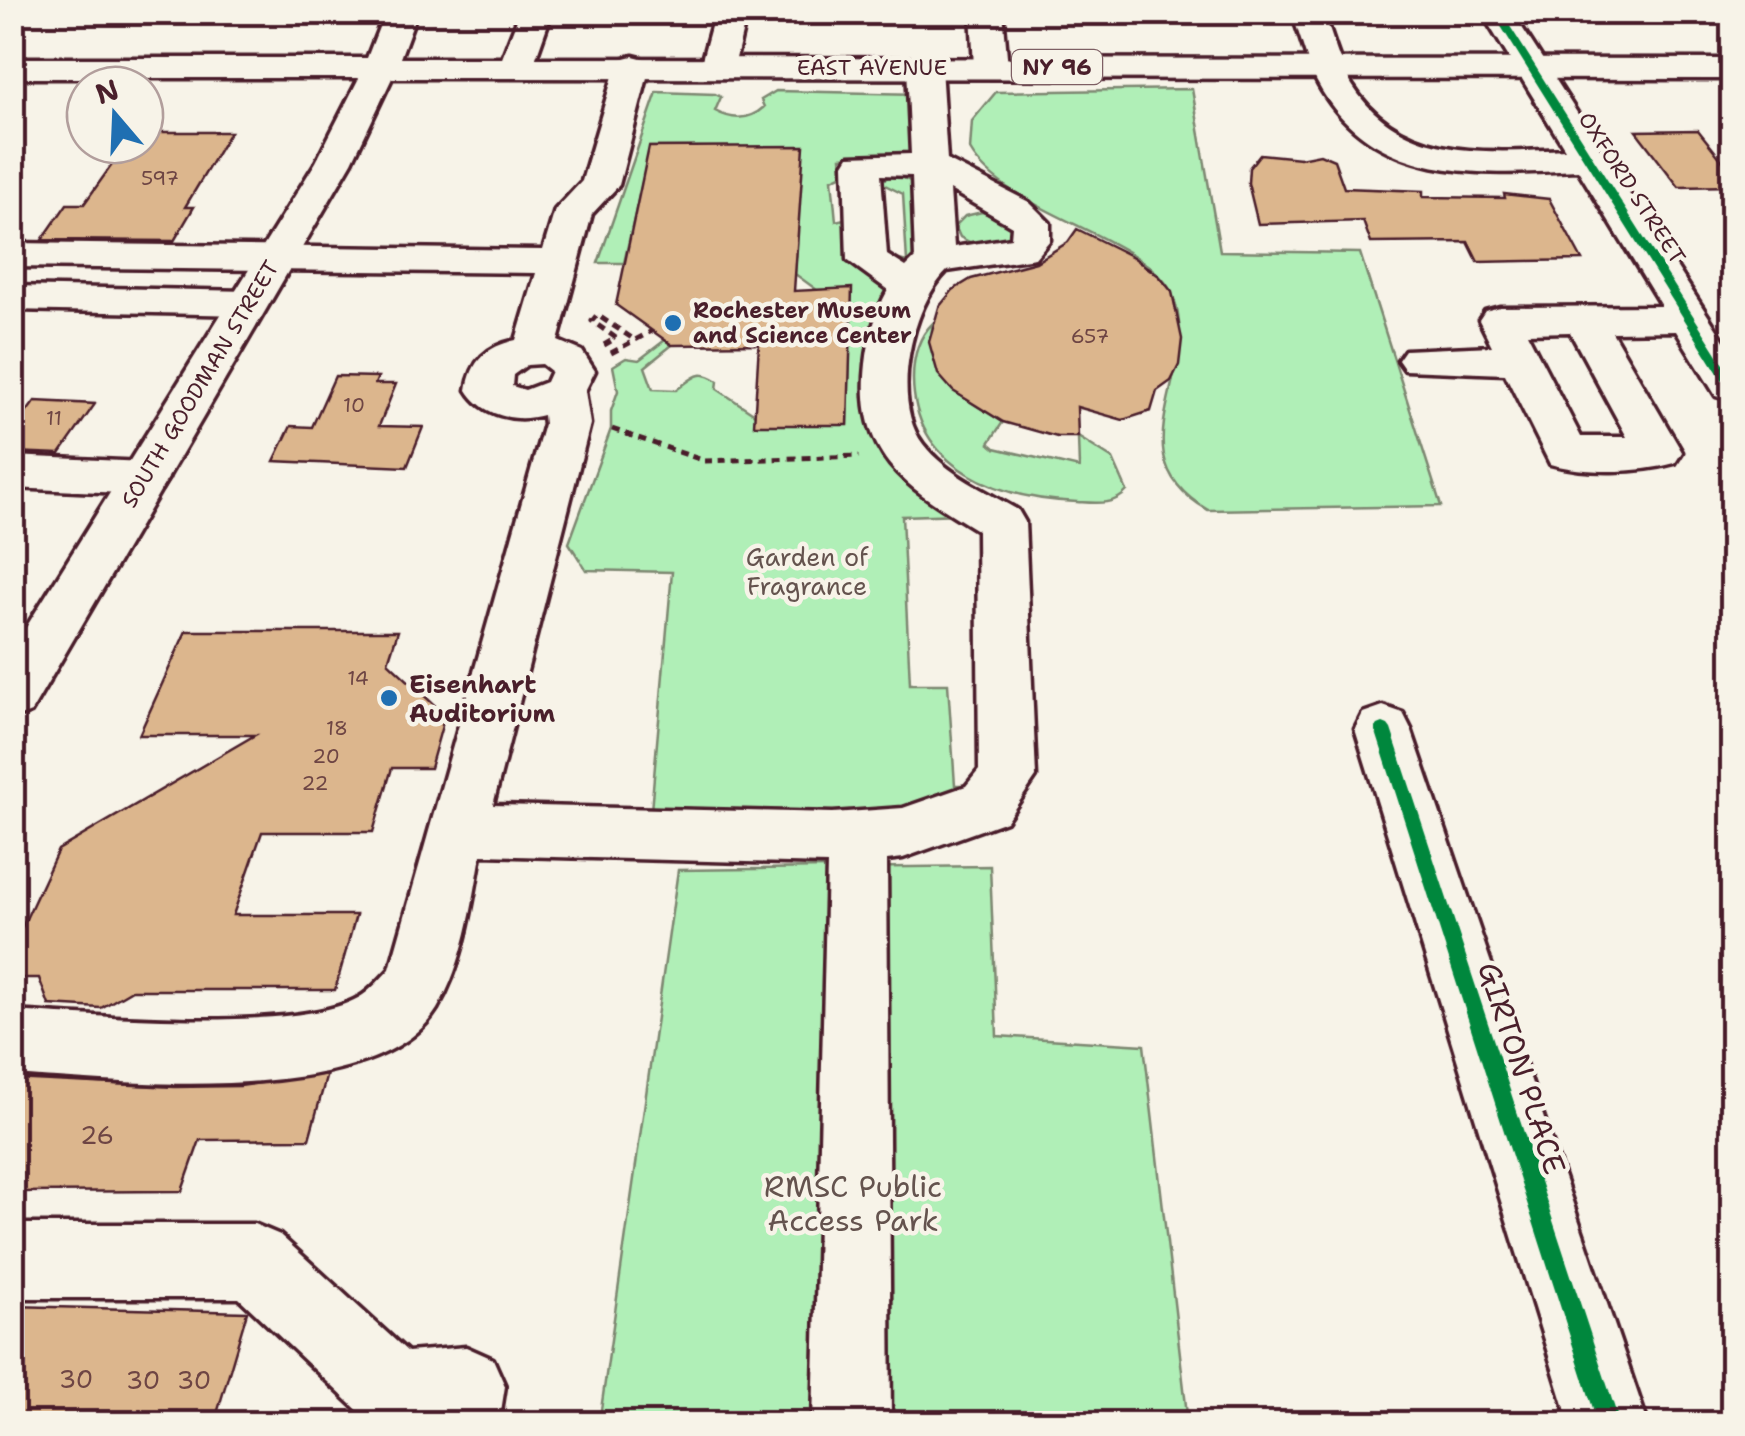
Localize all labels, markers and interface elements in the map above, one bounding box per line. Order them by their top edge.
road number: NY 96 [1012,50,1102,84]
street label: EAST AVENUE [797,53,947,82]
north arrow [65,65,165,165]
text: N [90,70,124,113]
street label: OXFORD STREET [1572,106,1692,270]
house number: 597 [141,165,179,191]
street label: SOUTH GOODMAN STREET [115,255,286,513]
place label: Rochester Museum and Science Center [693,296,912,350]
marker: Rochester Museum and Science Center [662,312,684,334]
house number: 657 [1071,323,1109,349]
house number: 10 [343,392,365,418]
house number: 11 [46,405,62,431]
park label: Garden of Fragrance [746,540,869,603]
house number: 14 [347,665,369,691]
place label: Eisenhart Auditorium [409,667,556,730]
marker: Eisenhart Auditorium [378,687,400,709]
house number: 18 [326,715,348,741]
house number: 20 [312,743,340,769]
house number: 22 [302,770,329,796]
street label: GIRTON PLACE [1468,957,1576,1179]
house number: 26 [80,1118,114,1152]
park label: RMSC Public Access Park [764,1166,942,1241]
house number: 30 [59,1362,93,1396]
house number: 30 [126,1363,160,1397]
house number: 30 [177,1363,211,1397]

